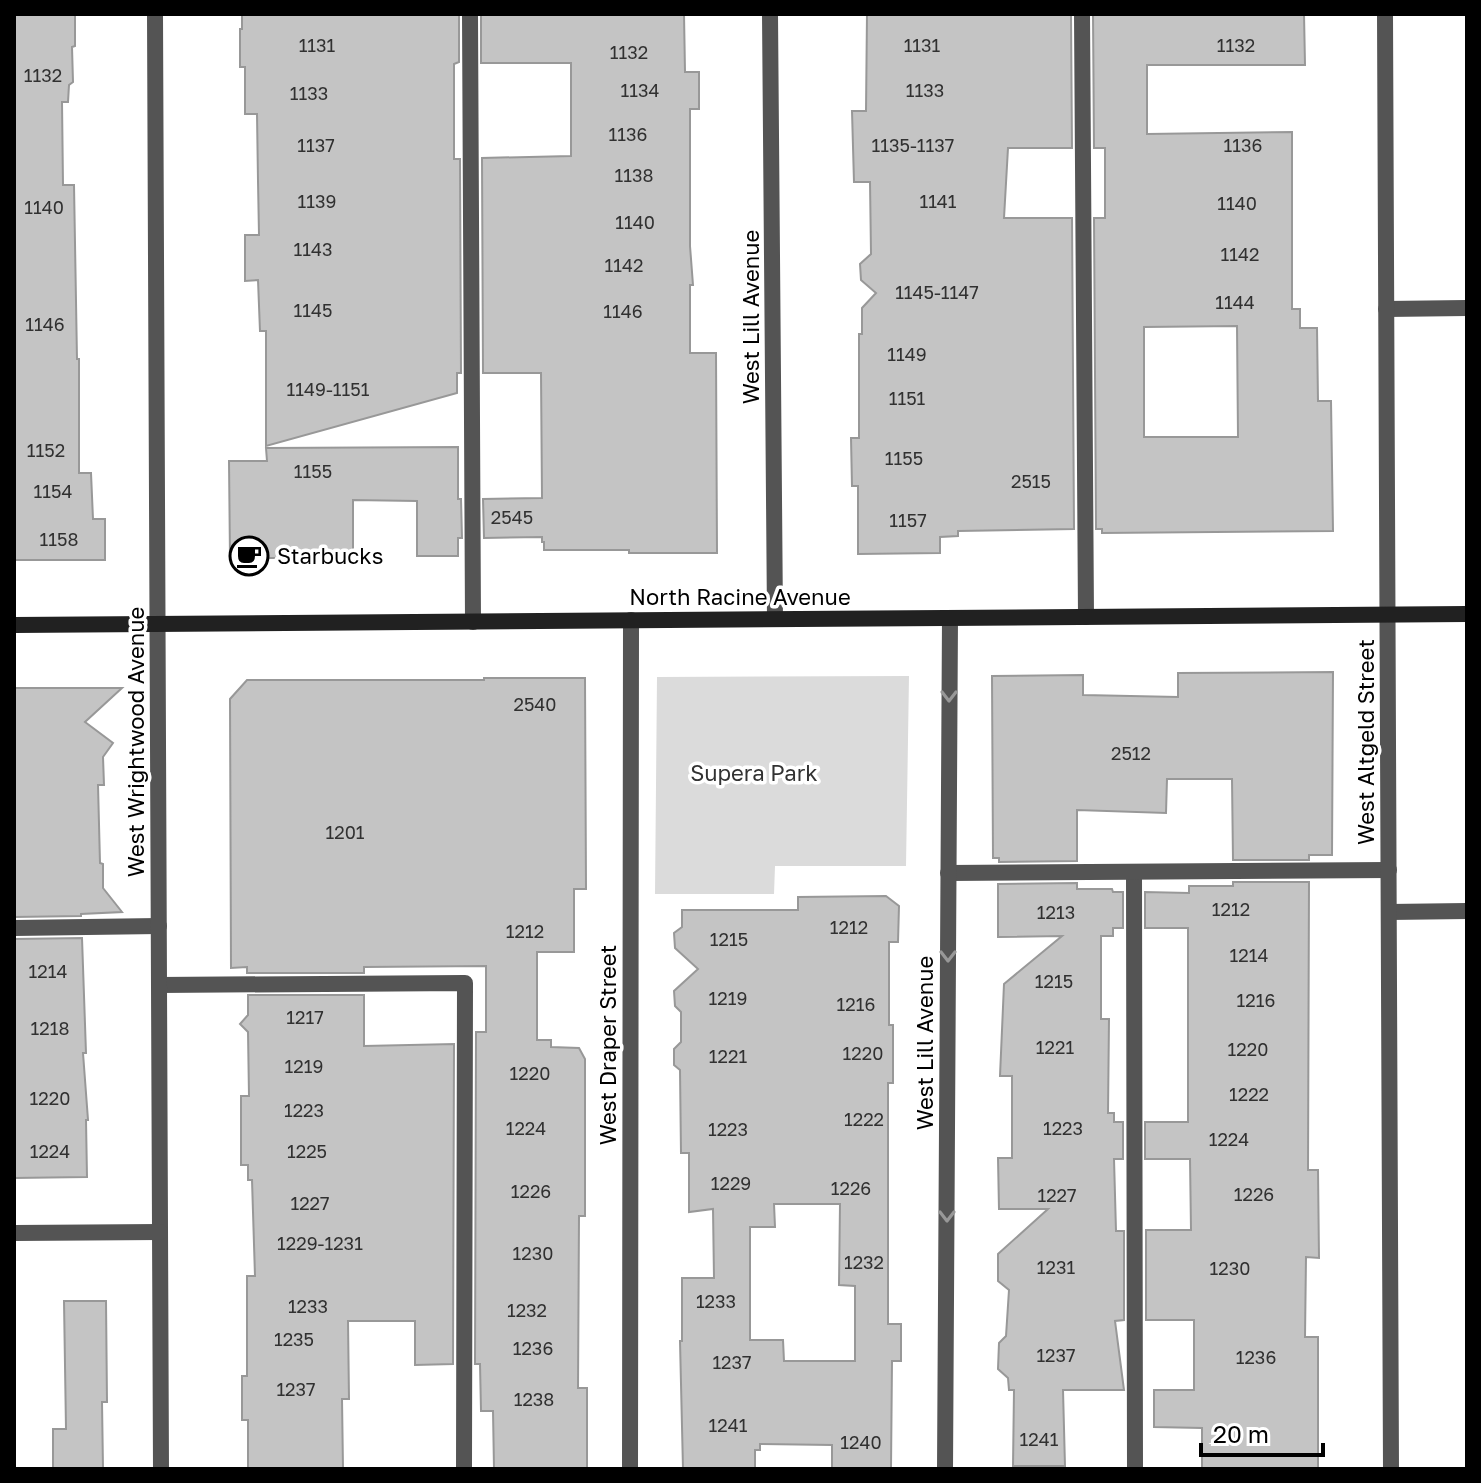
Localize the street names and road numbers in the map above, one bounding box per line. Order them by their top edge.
street label: West Lill Avenue [737,230,764,404]
street label: North Racine Avenue [629,583,851,610]
street label: West Wrightwood Avenue [122,607,149,877]
street label: West Altgeld Street [1352,639,1379,845]
street label: West Draper Street [594,945,621,1145]
street label: West Lill Avenue [911,956,938,1130]

